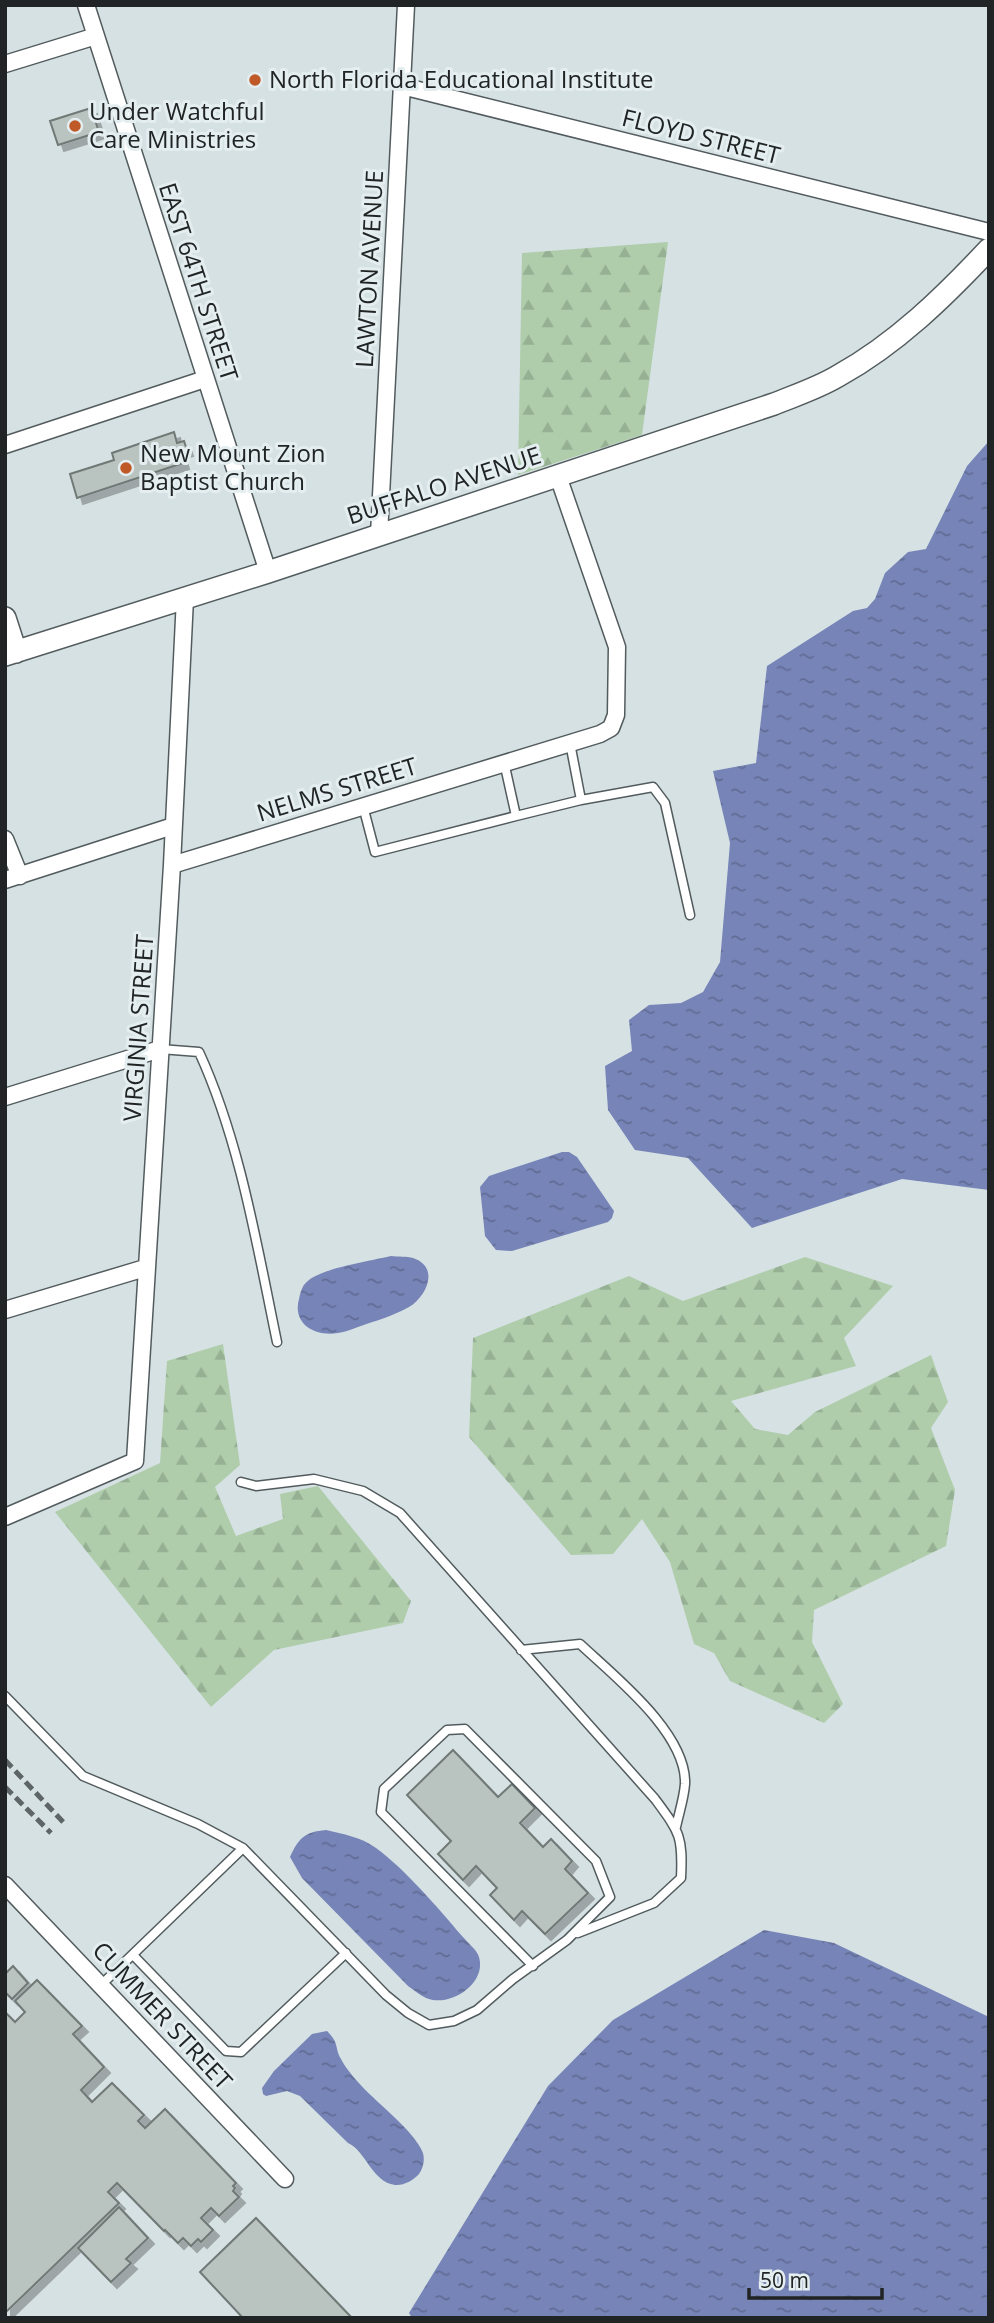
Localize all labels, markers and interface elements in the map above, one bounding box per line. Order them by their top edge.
place label: North Florida Educational Institute [269,62,654,95]
marker: North Florida Educational Institute [247,72,263,88]
place label: Under Watchful Care Ministries [89,94,265,155]
street label: FLOYD STREET [619,100,784,171]
marker: Under Watchful Care Ministries [67,118,83,134]
street label: LAWTON AVENUE [347,169,390,369]
street label: EAST 64TH STREET [152,178,247,385]
place label: New Mount Zion Baptist Church [140,436,326,497]
street label: BUFFALO AVENUE [342,438,545,531]
marker: New Mount Zion Baptist Church [118,460,134,476]
street label: NELMS STREET [252,749,421,829]
street label: VIRGINIA STREET [115,933,160,1122]
street label: CUMMER STREET [86,1934,240,2096]
scale bar [749,2256,882,2300]
text: 50 m [760,2266,809,2294]

